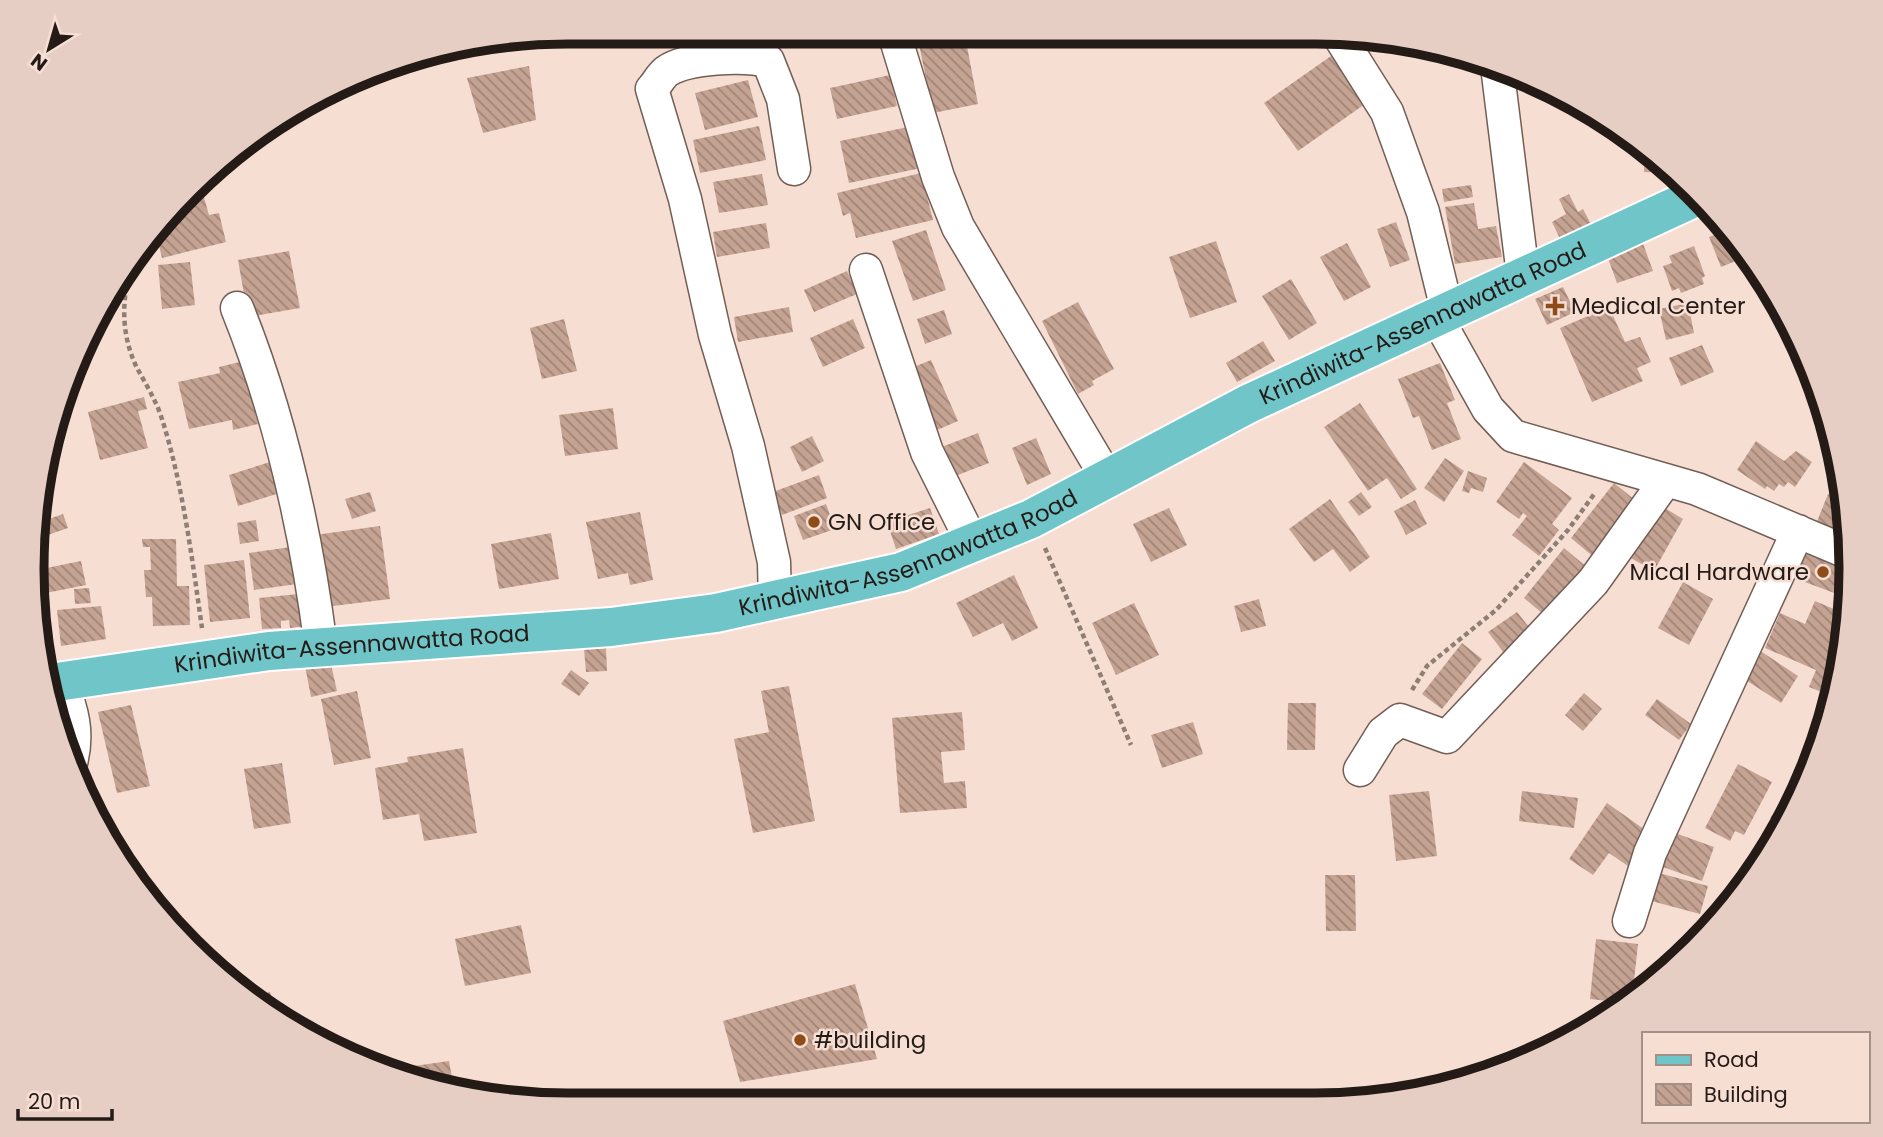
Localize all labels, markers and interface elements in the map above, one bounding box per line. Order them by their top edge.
north arrow [14,14,84,84]
text: N [25,47,53,77]
street label: Krindiwita-Assennawatta Road [1254,234,1591,413]
place label: Medical Center [1571,290,1746,322]
marker: Medical Center [1545,296,1565,316]
street label: Krindiwita-Assennawatta Road [735,481,1083,624]
place label: GN Office [828,506,935,538]
marker: GN Office [806,514,822,530]
place label: Mical Hardware [1629,556,1809,588]
marker: Mical Hardware [1815,564,1831,580]
street label: Krindiwita-Assennawatta Road [172,617,531,681]
place label: #building [814,1024,926,1056]
marker: #building [792,1032,808,1048]
legend [1642,1032,1869,1123]
text: Road [1704,1045,1759,1074]
scale bar [18,1078,112,1122]
text: Building [1704,1080,1788,1109]
text: 20 m [28,1087,81,1116]

